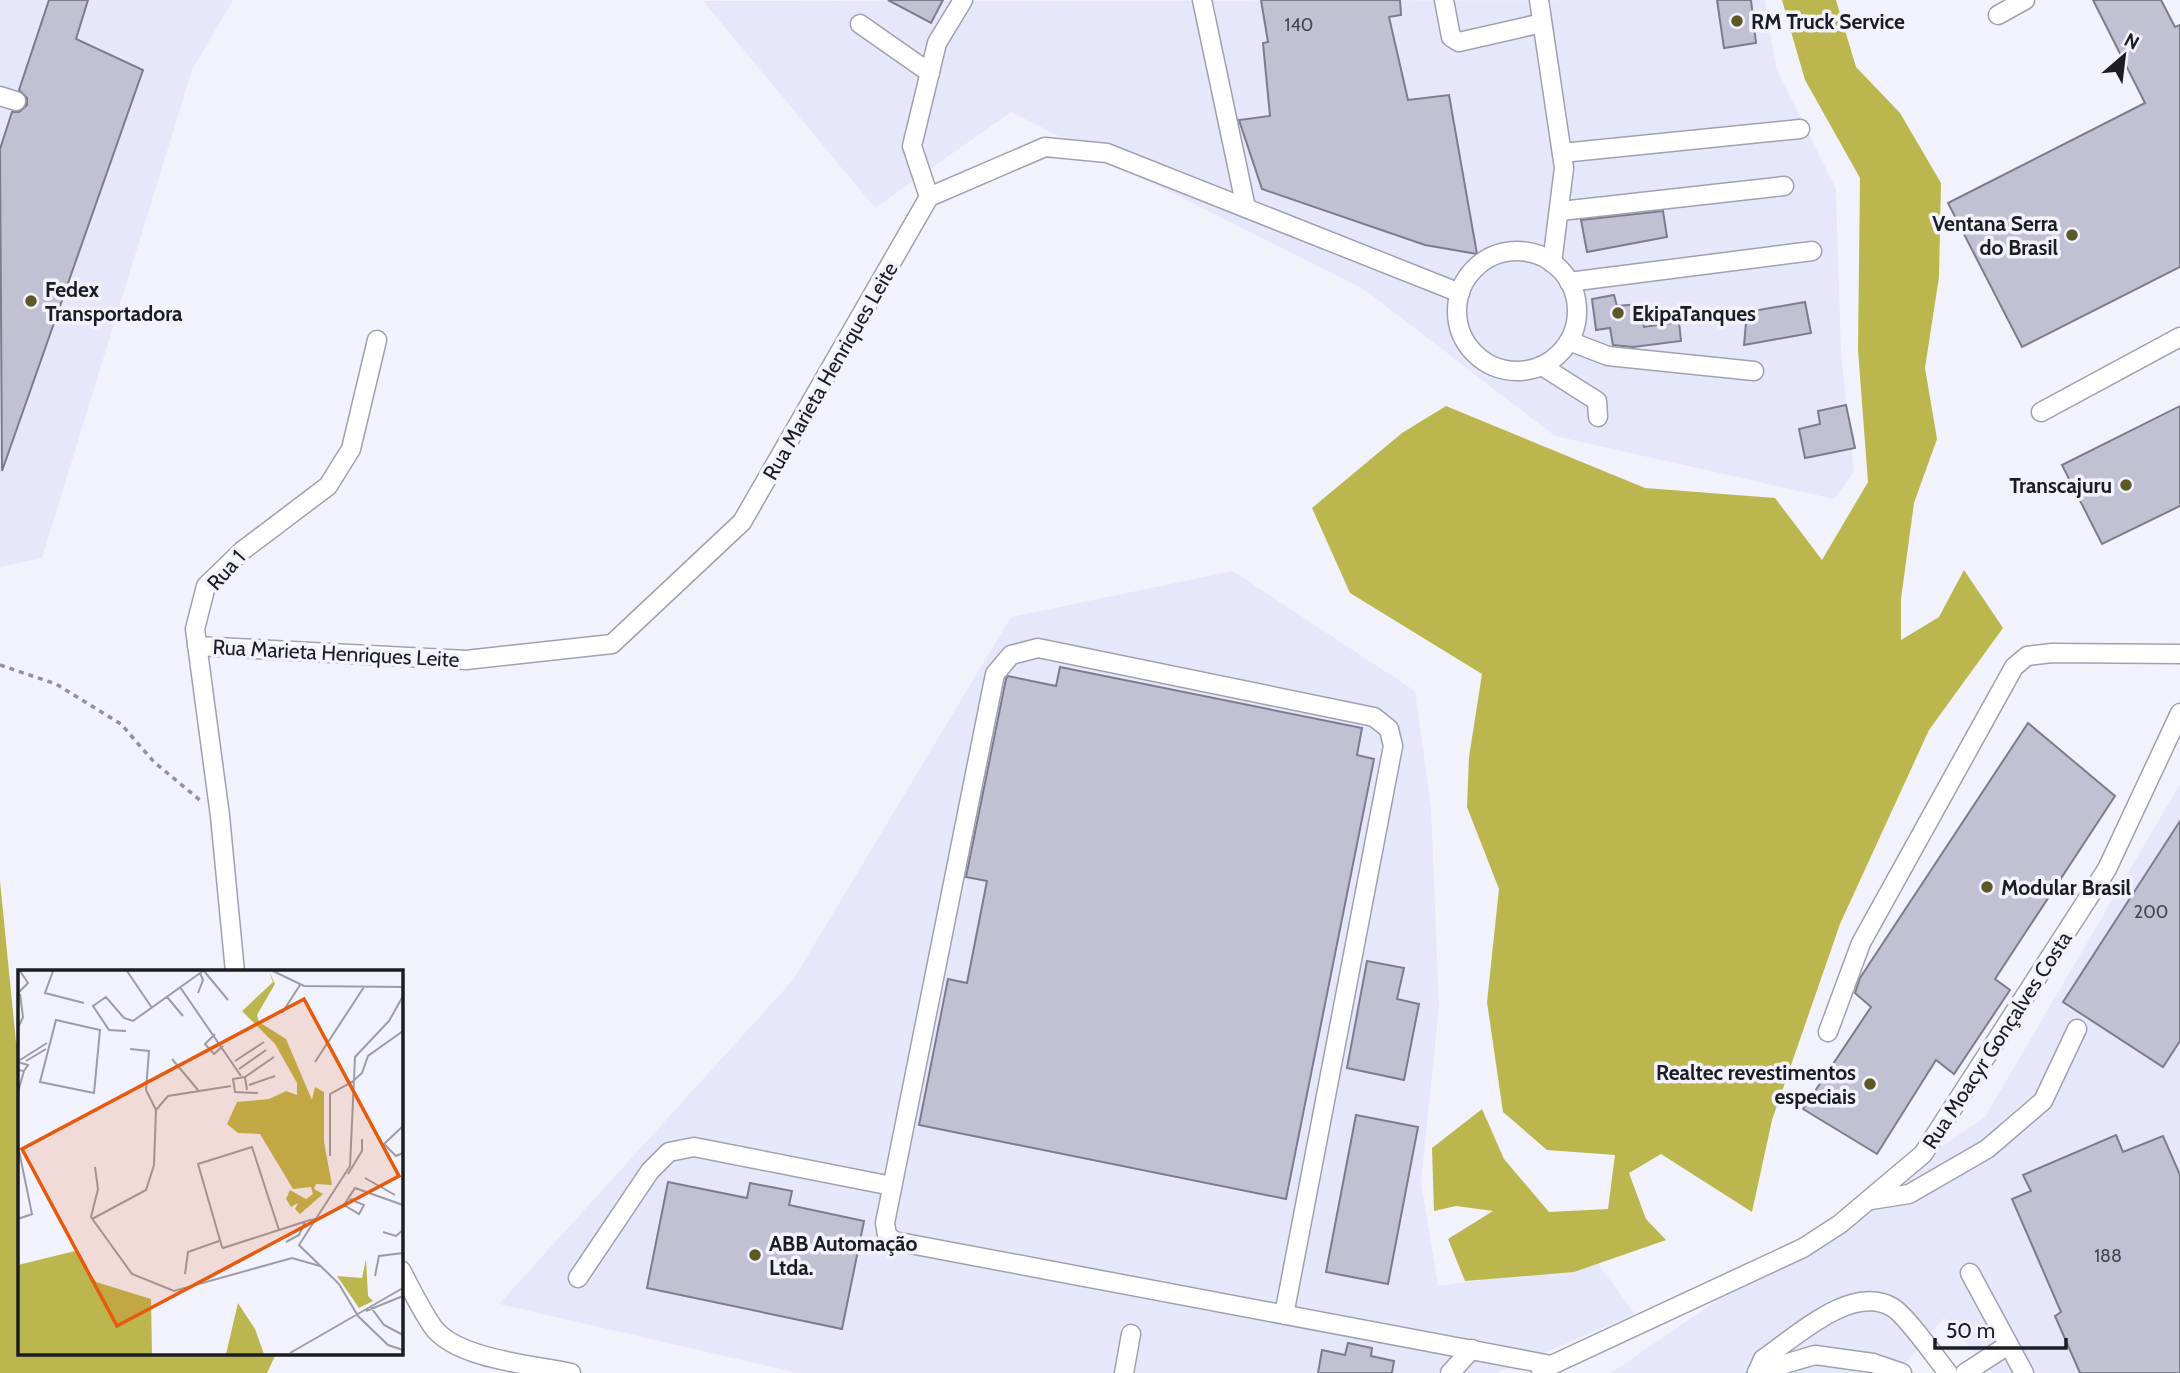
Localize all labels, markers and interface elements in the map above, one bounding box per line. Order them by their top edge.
place label: RM Truck Service [1751,9,1905,34]
marker: RM Truck Service [1729,13,1745,29]
house number: 140 [1285,14,1313,36]
north arrow [2089,21,2159,91]
text: N [2120,28,2143,55]
place label: Ventana Serra do Brasil [1932,211,2059,260]
marker: Ventana Serra do Brasil [2064,227,2080,243]
street label: Rua Marieta Henriques Leite [757,258,903,484]
place label: Fedex Transportadora [45,277,183,326]
marker: Fedex Transportadora [23,293,39,309]
place label: EkipaTanques [1632,301,1756,326]
marker: EkipaTanques [1610,305,1626,321]
place label: Transcajuru [2009,473,2112,498]
marker: Transcajuru [2118,477,2134,493]
street label: Rua 1 [202,545,250,595]
street label: Rua Marieta Henriques Leite [212,634,460,672]
place label: Modular Brasil [2001,875,2132,900]
marker: Modular Brasil [1979,879,1995,895]
house number: 200 [2134,901,2168,923]
street label: Rua Moacyr Gonçalves Costa [1917,927,2077,1153]
inset map [18,970,402,1356]
place label: Realtec revestimentos especiais [1656,1060,1856,1109]
marker: Realtec revestimentos especiais [1862,1076,1878,1092]
place label: ABB Automação Ltda. [769,1231,917,1280]
house number: 188 [2094,1245,2122,1267]
marker: ABB Automação Ltda. [747,1247,763,1263]
scale bar [1935,1306,2066,1350]
text: 50 m [1946,1318,1995,1343]

